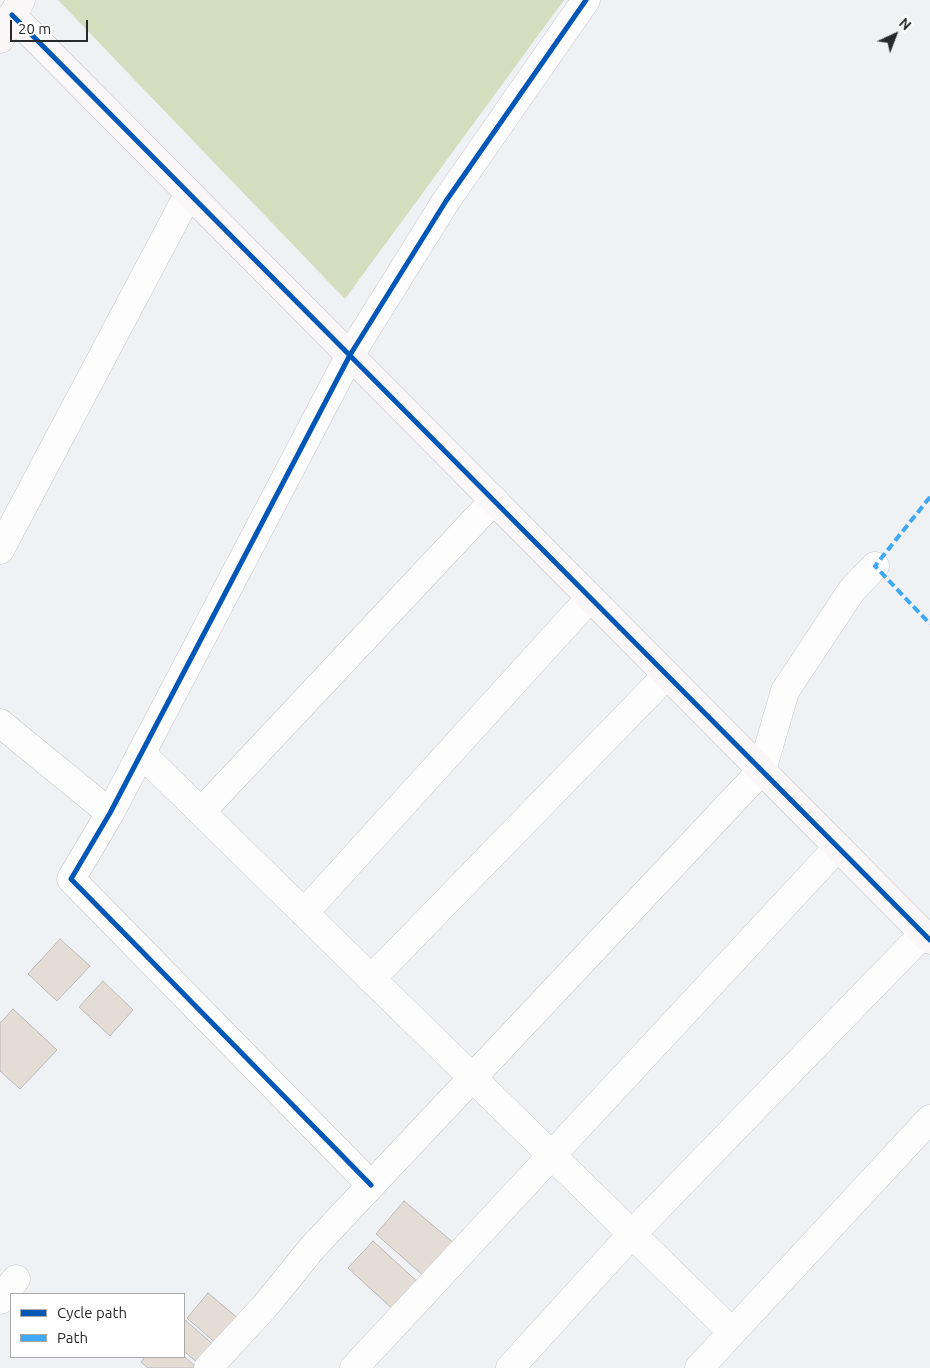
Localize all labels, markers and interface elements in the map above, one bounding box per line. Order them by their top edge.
scale bar [12,10,90,42]
north arrow [870,10,920,60]
text: N [896,15,915,33]
text: 20 m [18,20,51,37]
legend [10,1293,185,1358]
text: Cycle path [57,1304,127,1321]
text: Path [57,1329,88,1346]

